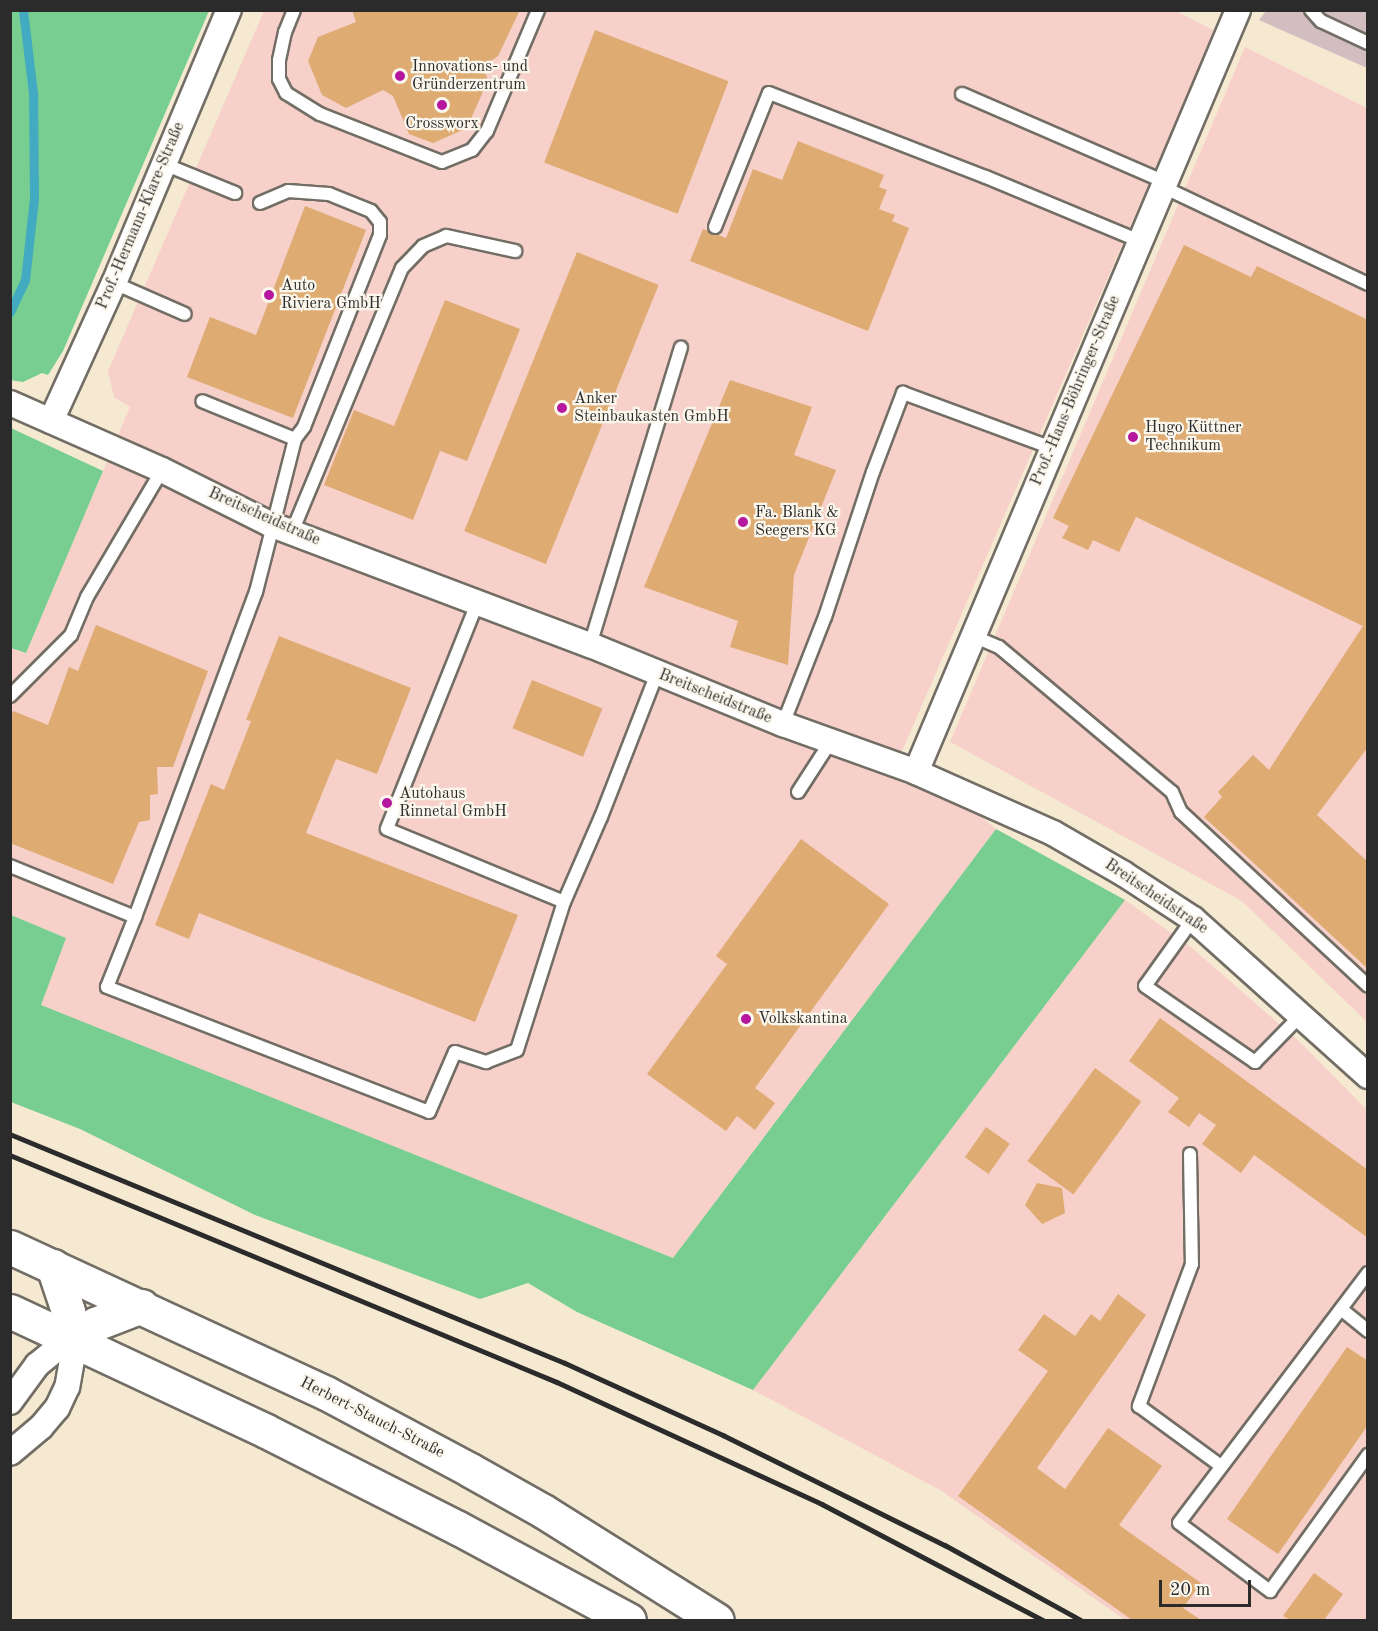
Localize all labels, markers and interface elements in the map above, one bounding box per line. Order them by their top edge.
place label: Innovations- und Gründerzentrum [412,57,528,95]
marker: Innovations- und Gründerzentrum [393,69,407,83]
marker: Crossworx [435,98,449,112]
place label: Crossworx [405,114,479,134]
street label: Prof.-Hermann-Klare-Straße [93,120,189,312]
place label: Auto Riviera GmbH [281,276,381,314]
marker: Auto Riviera GmbH [262,288,276,302]
street label: Prof.-Hans-Böhringer-Straße [1027,293,1125,489]
place label: Anker Steinbaukasten GmbH [574,389,729,427]
marker: Anker Steinbaukasten GmbH [555,401,569,415]
place label: Hugo Küttner Technikum [1145,418,1242,456]
marker: Hugo Küttner Technikum [1126,430,1140,444]
street label: Breitscheidstraße [205,484,323,550]
place label: Fa. Blank & Seegers KG [755,503,839,541]
marker: Fa. Blank & Seegers KG [736,515,750,529]
street label: Breitscheidstraße [656,666,774,728]
place label: Autohaus Rinnetal GmbH [399,784,507,822]
marker: Autohaus Rinnetal GmbH [380,796,394,810]
street label: Breitscheidstraße [1101,855,1211,939]
place label: Volkskantina [758,1009,848,1029]
marker: Volkskantina [739,1012,753,1026]
street label: Herbert-Stauch-Straße [297,1373,447,1463]
scale bar [1162,1568,1254,1606]
text: 20 m [1170,1581,1210,1599]

